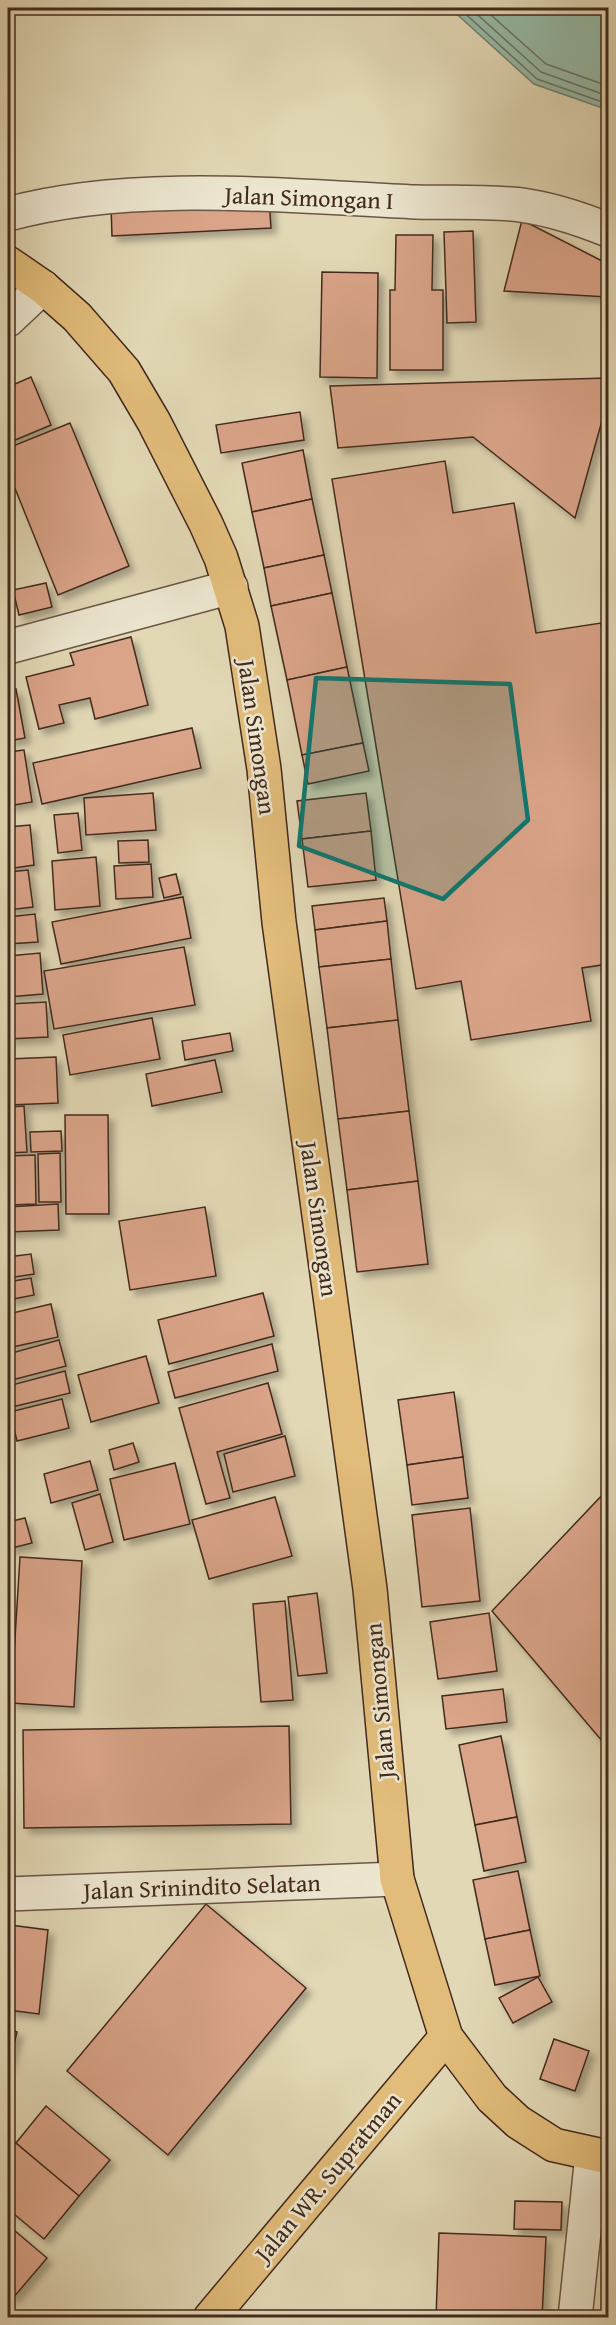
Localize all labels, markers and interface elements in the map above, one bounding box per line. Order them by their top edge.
street label: Jalan Simongan I [221,177,394,218]
street label: Jalan Simongan [229,654,286,817]
street label: Jalan Simongan [291,1136,348,1299]
street label: Jalan Simongan [355,1621,404,1783]
street label: Jalan Srinindito Selatan [80,1865,322,1908]
street label: Jalan WR. Supratman [244,2084,410,2272]

